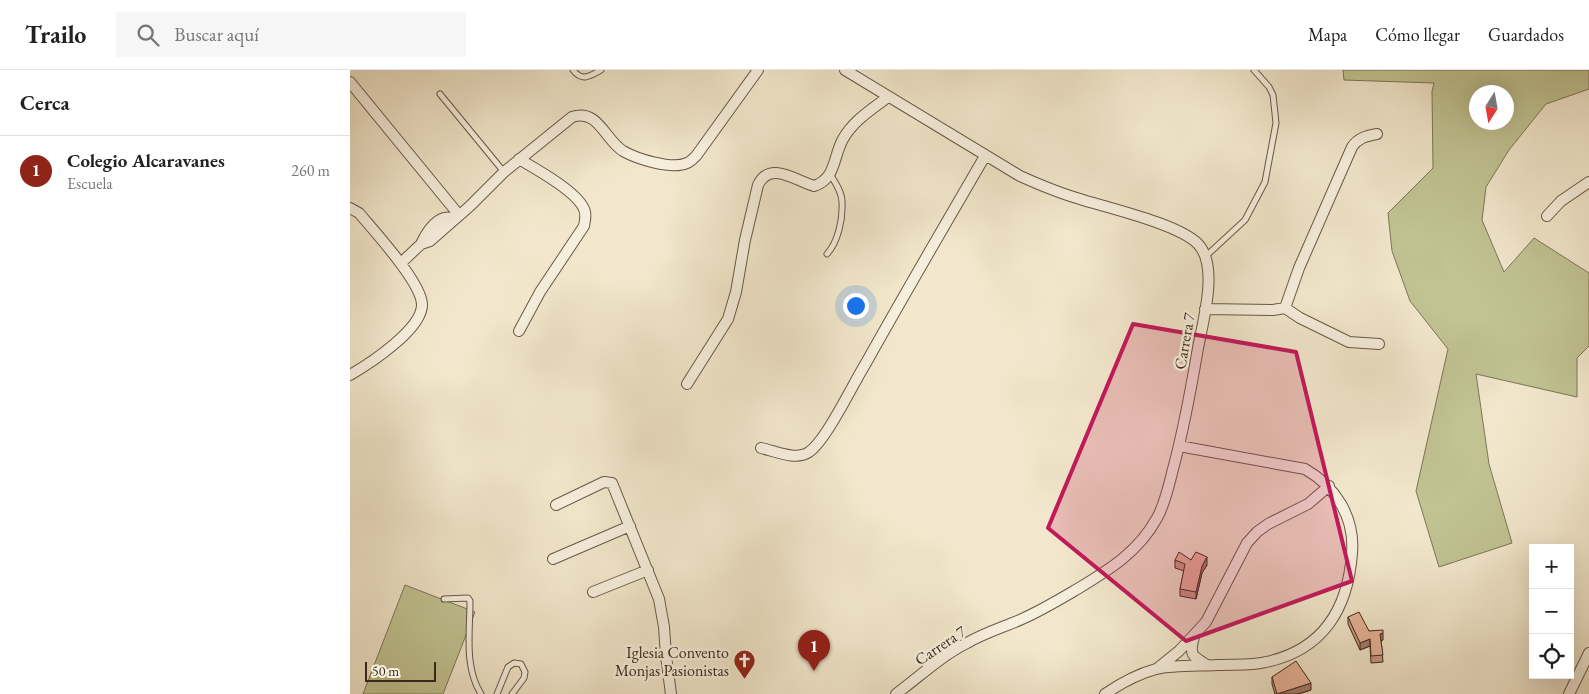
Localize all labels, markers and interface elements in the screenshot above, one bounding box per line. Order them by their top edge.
search box [116,12,466,57]
text: Trailo [25,19,86,50]
icon: search [134,21,162,49]
text: Buscar aquí [174,22,259,47]
text: Mapa [1308,23,1347,46]
text: Cómo llegar [1375,23,1460,46]
text: Guardados [1488,23,1564,46]
north arrow [1469,85,1514,130]
text: Cerca [20,89,70,116]
text: Colegio Alcaravanes [67,148,225,173]
text: 1 [32,160,40,181]
text: 260 m [291,160,330,181]
text: Escuela [67,173,113,194]
your location [843,293,869,319]
street label: Carrera 7 [1169,311,1200,371]
map controls [1529,544,1574,679]
button: + [1529,544,1574,589]
button: − [1529,589,1574,634]
street label: Carrera 7 [911,621,970,670]
pin: 1 [798,630,830,671]
button: locate [1529,634,1574,679]
place label: Iglesia Convento Monjas Pasionistas [615,642,729,681]
church icon: Iglesia Convento Monjas Pasionistas [733,649,757,680]
scale bar [365,659,436,682]
text: 50 m [372,662,399,680]

